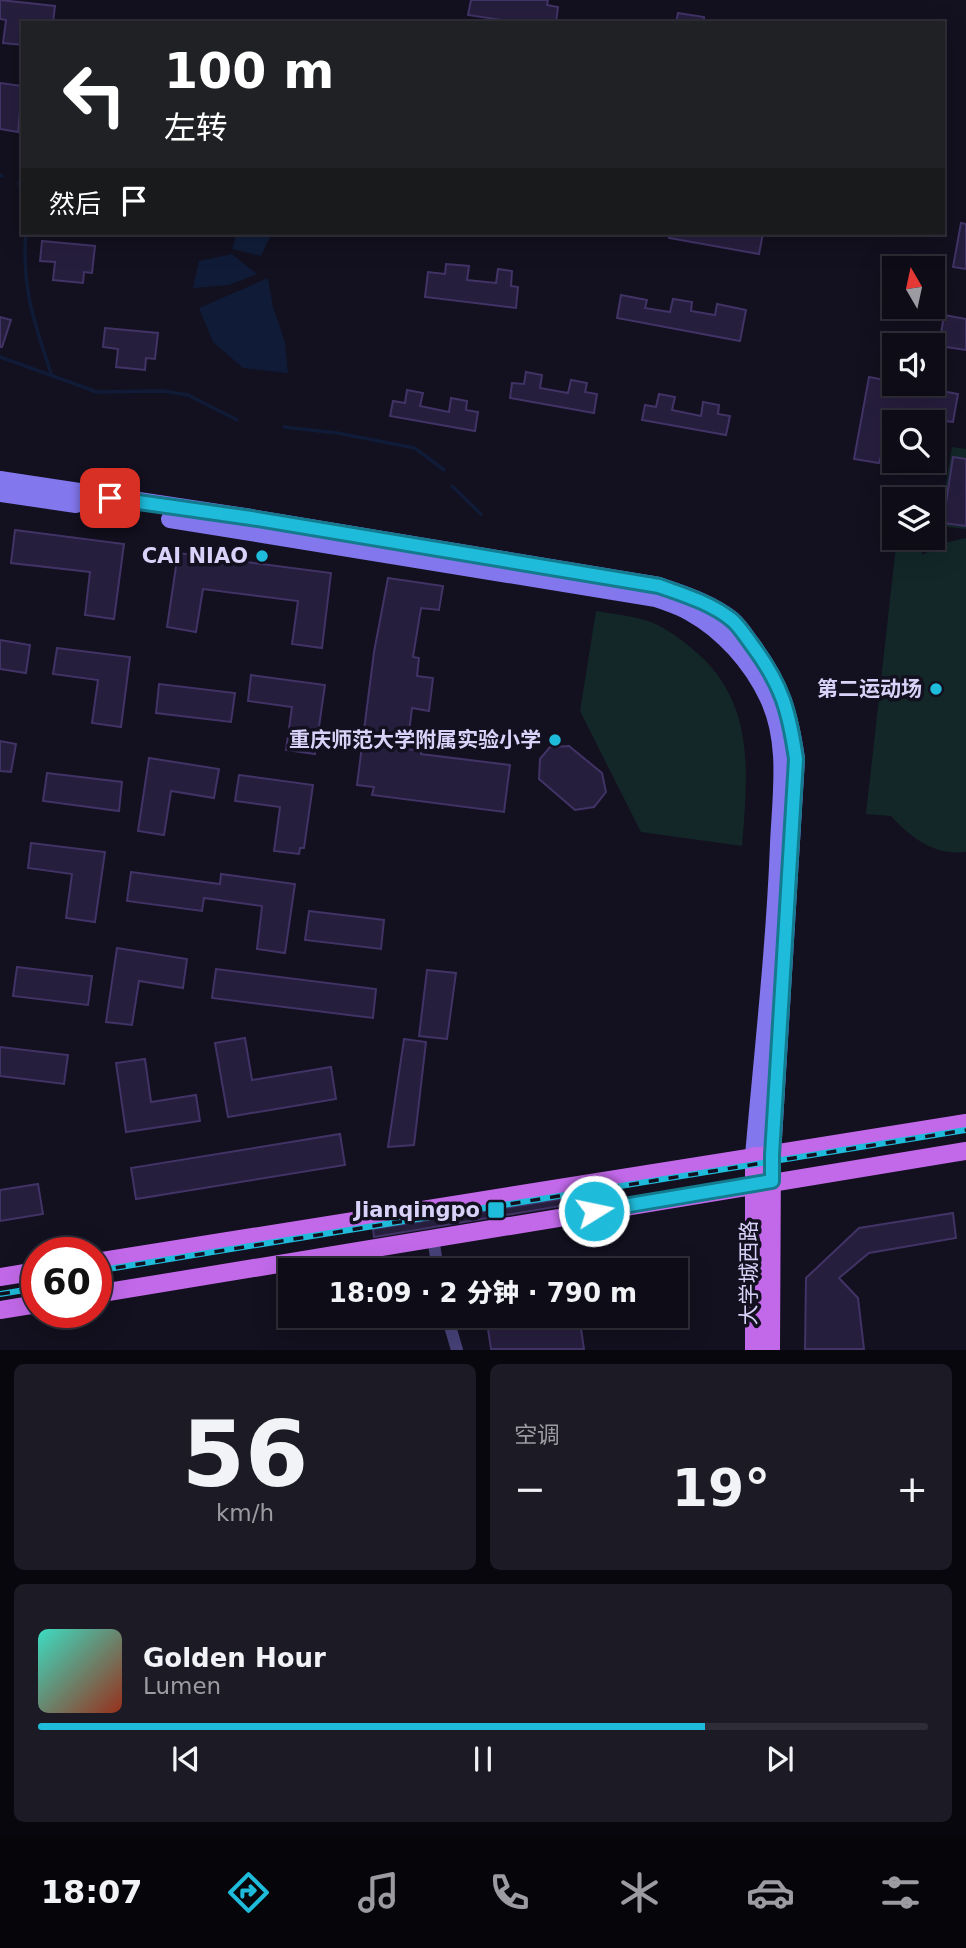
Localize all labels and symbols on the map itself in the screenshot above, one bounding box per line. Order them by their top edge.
north arrow [882,256,945,318]
pin [80,468,140,528]
place label: CAI NIAO [142,544,248,568]
marker: CAI NIAO [254,548,270,564]
place label: 第二运动场 [817,677,922,701]
marker: 第二运动场 [928,681,944,697]
place label: 重庆师范大学附属实验小学 [289,728,541,752]
marker: 重庆师范大学附属实验小学 [547,732,563,748]
position arrow [557,1174,631,1248]
place label: Jianqingpo [352,1198,480,1222]
marker: Jianqingpo [486,1200,506,1220]
street label: 大学城西路 [737,1221,761,1326]
speed limit sign: 60 [21,1237,112,1328]

